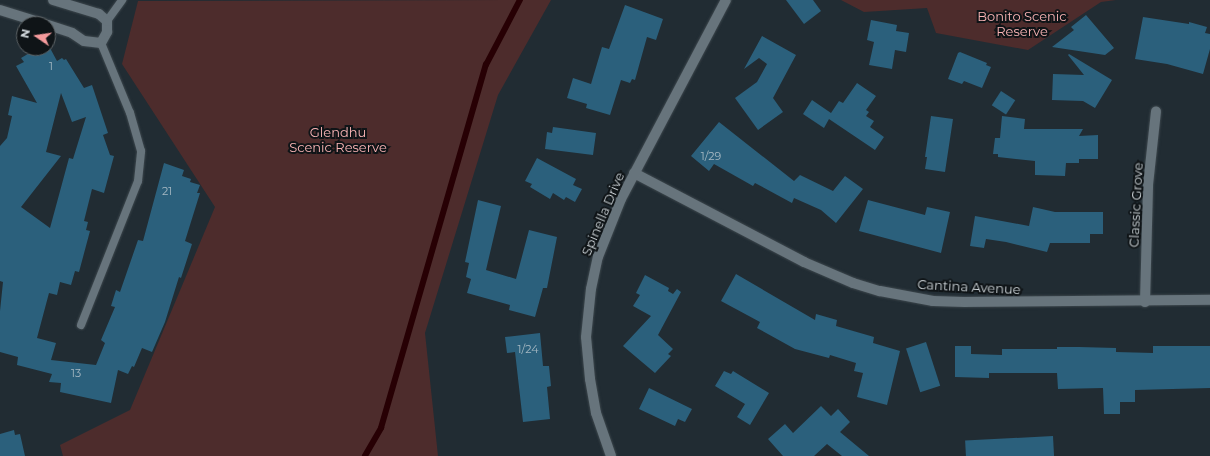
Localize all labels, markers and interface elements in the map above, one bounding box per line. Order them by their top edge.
park label: Bonito Scenic Reserve [977,9,1067,40]
north arrow [16,16,56,56]
text: N [17,28,33,39]
house number: 1 [49,59,53,73]
park label: Glendhu Scenic Reserve [289,125,387,156]
house number: 1/29 [701,149,721,163]
street label: Classic Grove [1126,162,1146,248]
street label: Spinella Drive [578,170,628,258]
house number: 21 [162,184,172,198]
street label: Cantina Avenue [917,277,1021,297]
house number: 1/24 [518,342,538,356]
house number: 13 [71,366,81,380]

